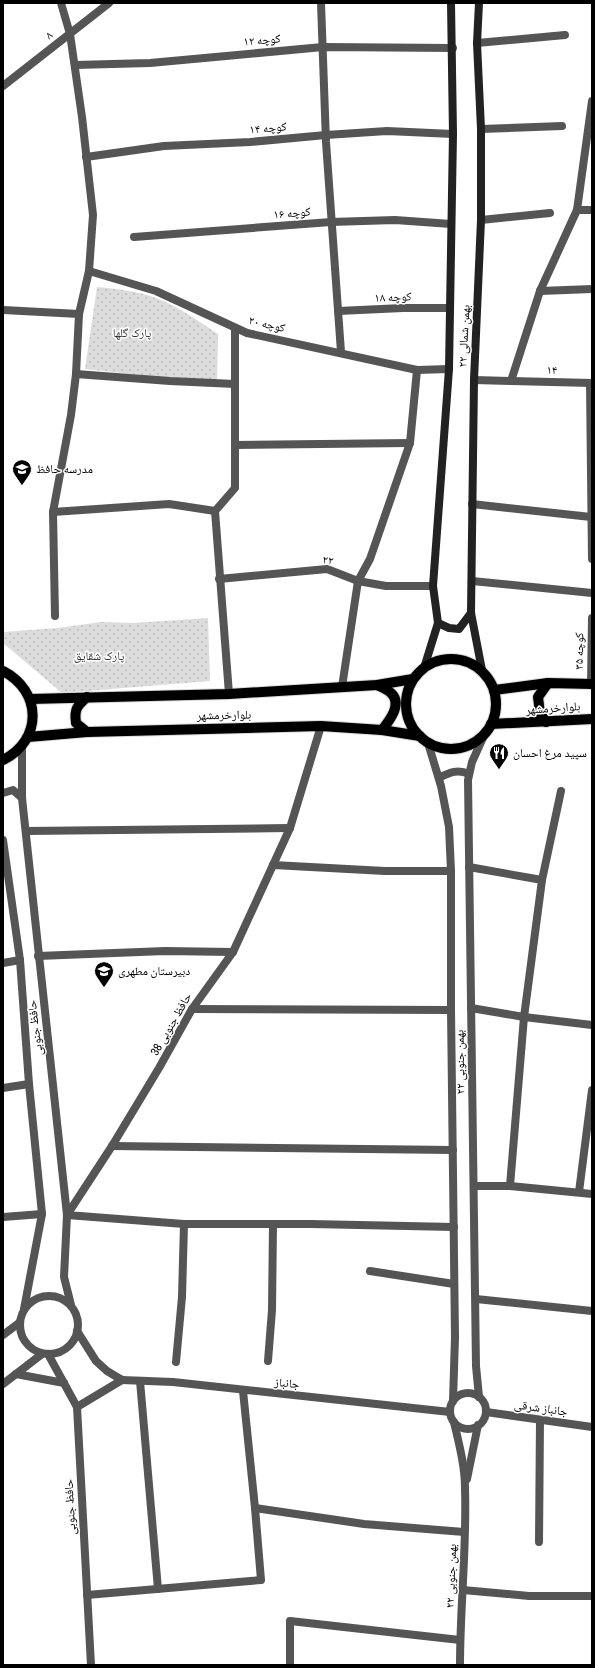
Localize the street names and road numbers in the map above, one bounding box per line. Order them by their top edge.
street label: ۸ [42,27,57,43]
street label: کوچه ۱۲ [243,30,281,50]
street label: کوچه ۱۴ [249,118,287,138]
street label: کوچه ۱۶ [273,203,311,223]
street label: کوچه ۱۸ [374,288,412,306]
street label: ۲۲ بهمن شمالی [454,304,474,368]
street label: کوچه ۲۰ [247,312,287,336]
street label: ۱۴ [546,362,558,378]
street label: ۲۲ [322,551,334,569]
street label: کوچه ۳۵ [571,632,587,670]
street label: بلوارخرمشهر [524,698,581,718]
street label: بلوارخرمشهر [196,707,251,723]
street label: حافظ جنوبی 38 [147,989,196,1058]
street label: حافظ جنوبی [24,999,46,1057]
street label: ۲۲ بهمن جنوبی [451,1030,469,1094]
street label: جانباز [273,1374,301,1392]
street label: جانباز شرقی [513,1396,569,1420]
street label: حافظ جنوبی [61,1478,79,1535]
street label: ۲۲ بهمن جنوبی [442,1544,460,1608]

